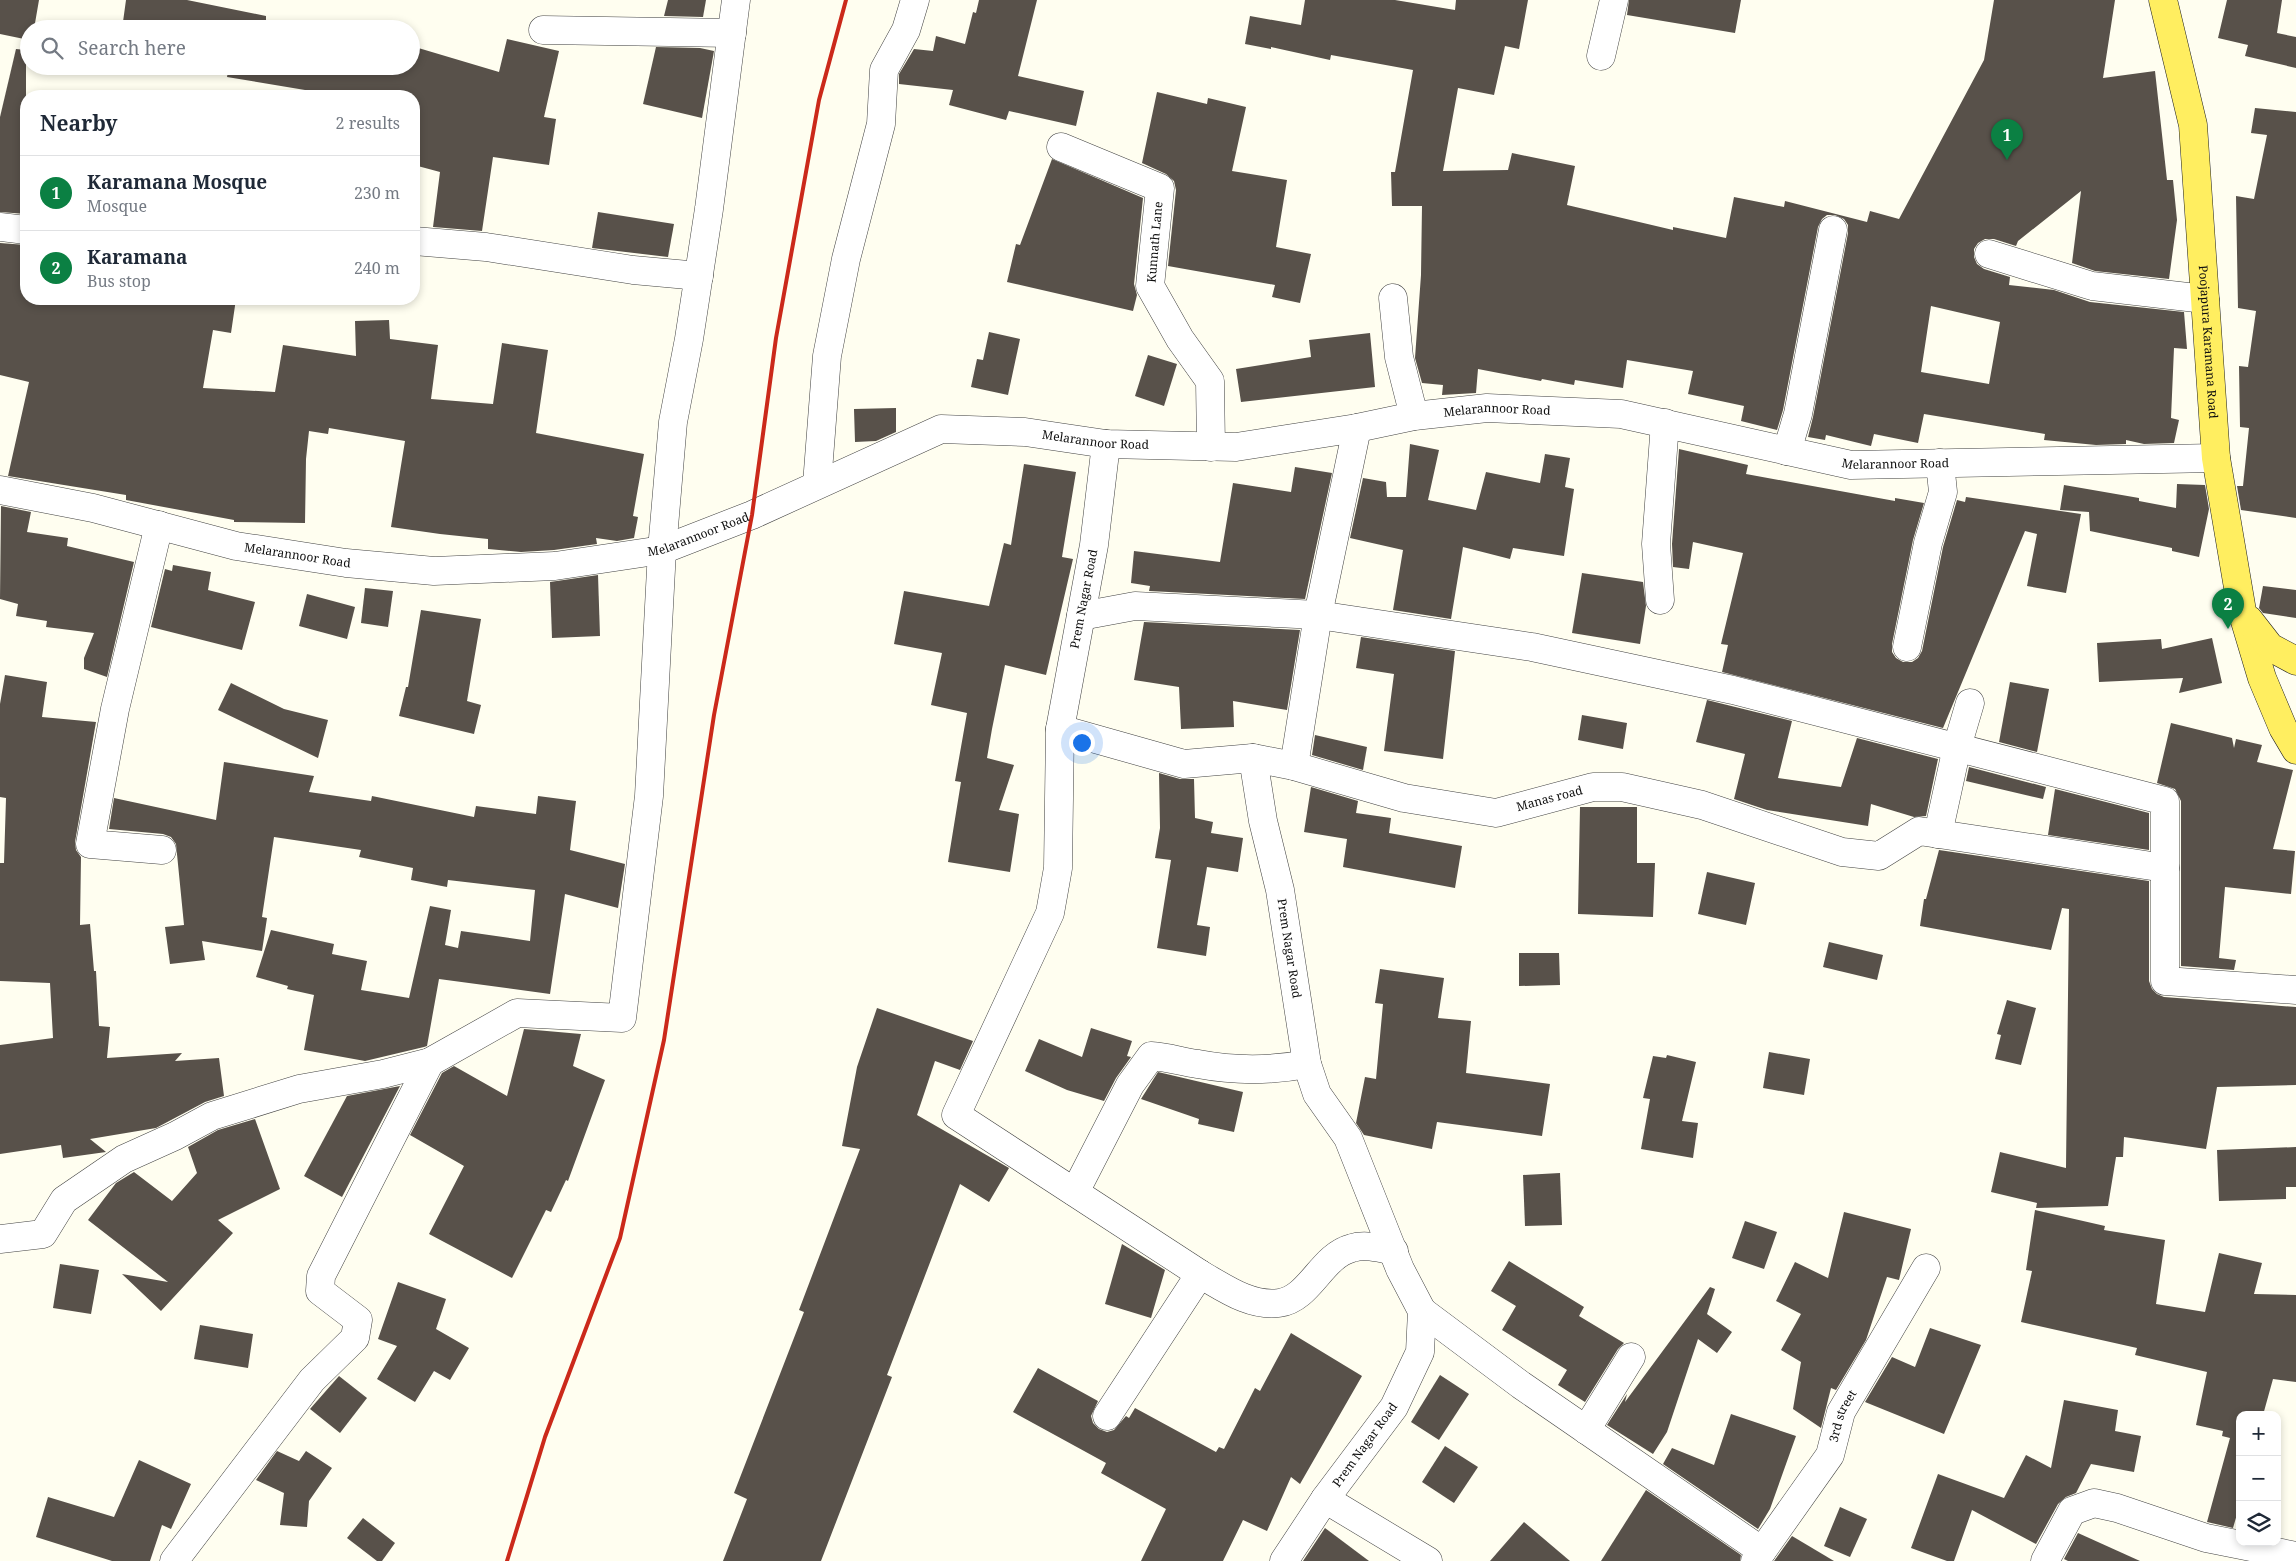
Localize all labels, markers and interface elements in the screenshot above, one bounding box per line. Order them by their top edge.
search box [20,20,420,75]
icon: search [38,34,66,62]
text: Search here [78,35,186,61]
text: Nearby [40,109,118,137]
text: 2 results [336,112,400,134]
pin: 1 [1991,119,2023,160]
text: Karamana Mosque [87,169,267,195]
text: 1 [51,182,61,204]
text: 230 m [354,182,400,204]
text: Mosque [87,195,147,217]
street label: Kunnath Lane [1142,201,1167,283]
text: Karamana [87,244,188,270]
text: 2 [51,257,61,279]
text: 240 m [354,257,400,279]
street label: Poojapura Karamana Road [2195,265,2222,420]
text: Bus stop [87,270,151,292]
street label: Melarannoor Road [1443,399,1552,421]
street label: Melarannoor Road [1041,426,1150,453]
street label: Melarannoor Road [1840,454,1950,473]
street label: Melarannoor Road [646,508,752,560]
street label: Melarannoor Road [243,538,352,571]
street label: Prem Nagar Road [1066,547,1102,650]
pin: 2 [2212,588,2244,629]
your location [1069,730,1095,756]
street label: Manas road [1514,781,1585,815]
street label: Prem Nagar Road [1273,897,1306,1000]
street label: 3rd street [1825,1386,1860,1444]
street label: Prem Nagar Road [1328,1399,1401,1490]
map controls [2236,1411,2281,1546]
button: + [2236,1411,2281,1456]
button: − [2236,1456,2281,1501]
button: layers [2236,1501,2281,1546]

